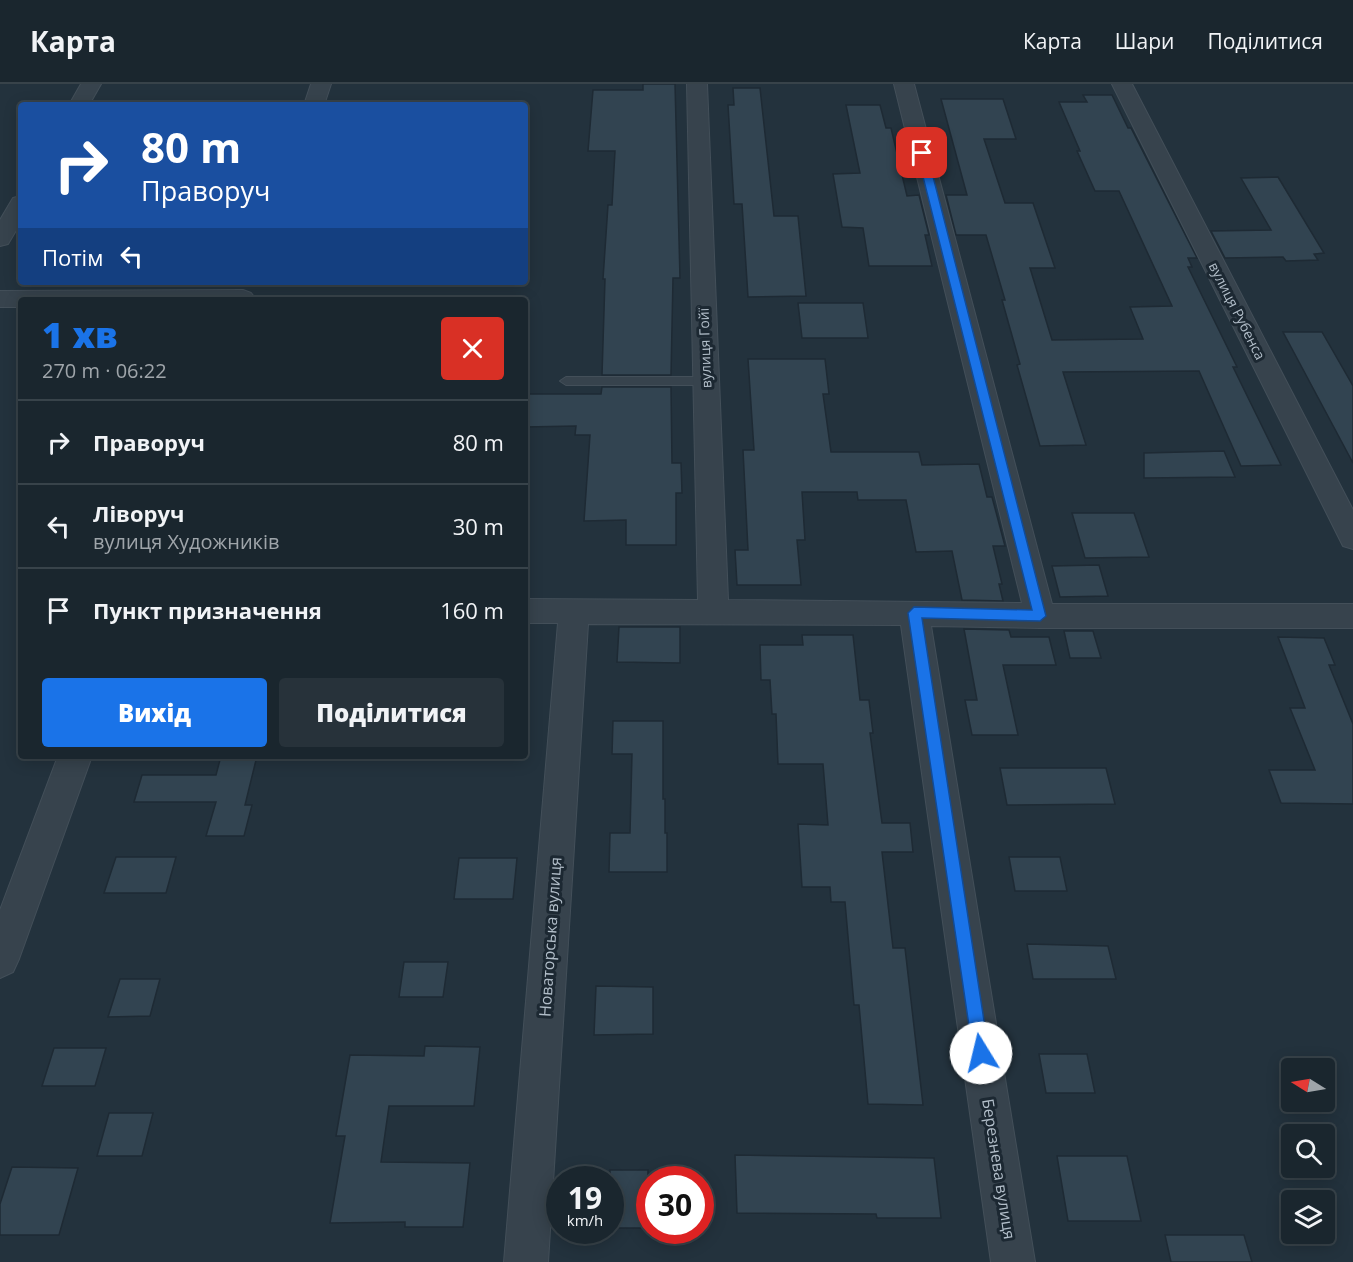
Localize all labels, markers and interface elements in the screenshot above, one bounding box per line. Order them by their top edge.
text: Карта [30,22,116,60]
text: Карта [1023,27,1082,55]
text: Шари [1115,27,1174,55]
text: Поділитися [1207,27,1323,55]
text: 80 m [141,118,241,175]
icon: right [42,126,120,204]
pin [896,127,947,178]
icon: arrive [905,136,938,169]
text: Праворуч [141,172,270,209]
icon: left [115,240,148,273]
text: Потім [42,242,103,272]
street label: вулиця Рубенса [1205,259,1270,363]
street label: вулиця Гойї [694,307,715,388]
text: 1 хв [42,310,118,359]
button: close [441,317,504,380]
text: 270 m · 06:22 [42,357,167,384]
icon: right [42,426,75,459]
text: Праворуч [93,427,205,457]
text: 80 m [453,427,504,457]
text: Ліворуч [93,498,184,528]
icon: left [42,510,75,543]
text: 30 m [453,511,504,541]
text: вулиця Художників [93,528,279,555]
icon: arrive [42,594,75,627]
text: Пункт призначення [93,595,322,625]
text: 160 m [440,595,504,625]
button: Вихід [42,678,267,747]
button: Поділитися [279,678,504,747]
street label: Новаторська вулиця [533,856,567,1018]
position arrow [949,1021,1013,1085]
north arrow [1281,1058,1335,1112]
map controls [1281,1058,1335,1244]
street label: Березнева вулиця [977,1097,1021,1241]
button: search [1281,1124,1335,1178]
speed limit sign: 30 [636,1166,714,1244]
text: 19 [568,1177,602,1218]
button: layers [1281,1190,1335,1244]
text: km/h [567,1210,603,1230]

